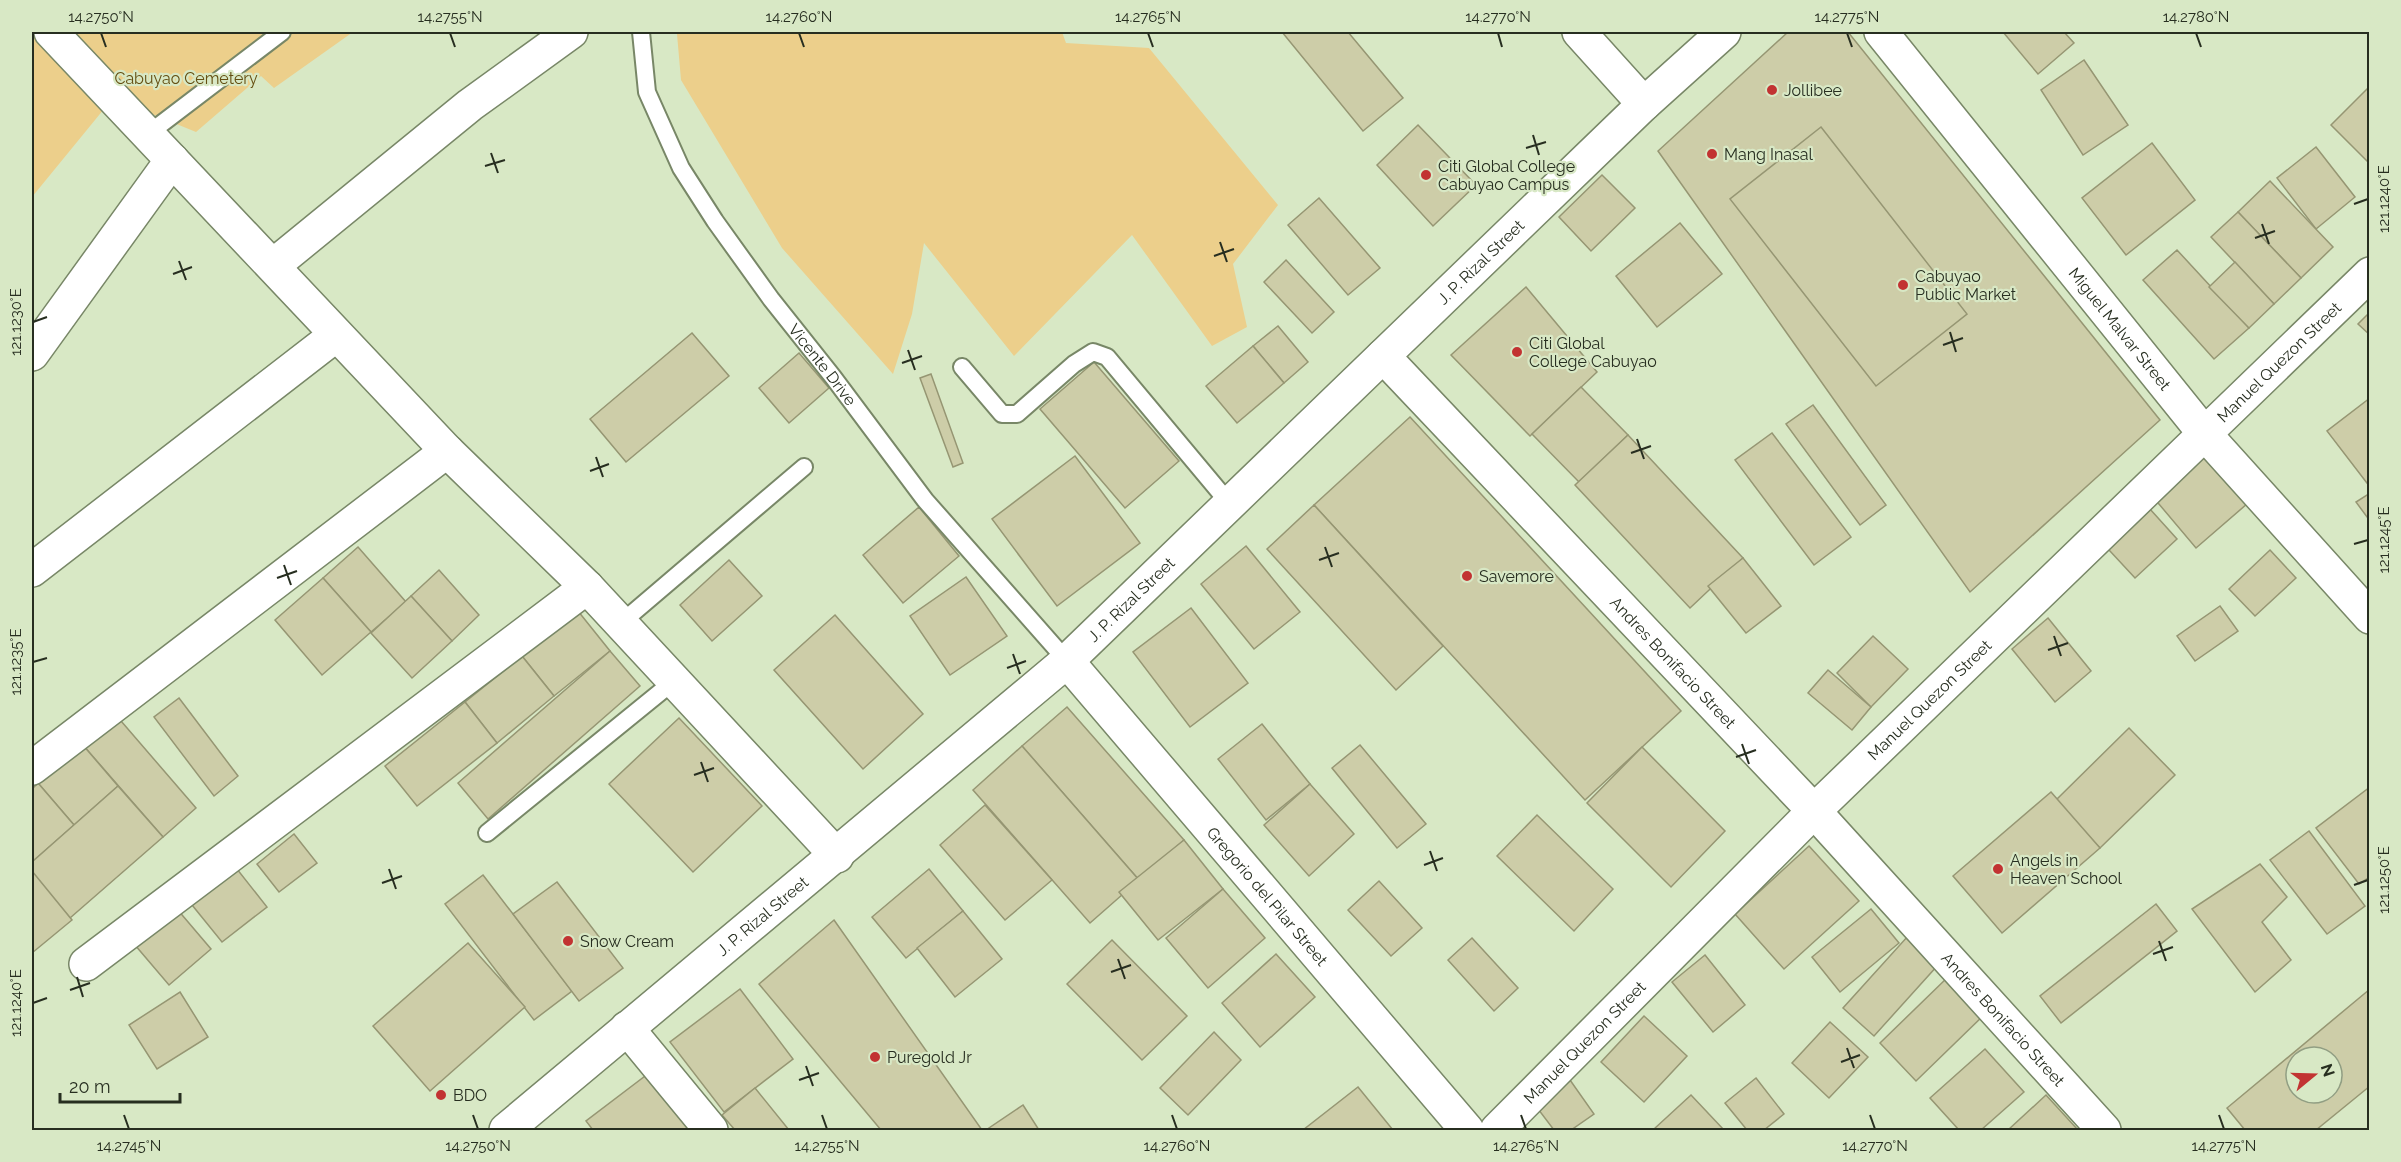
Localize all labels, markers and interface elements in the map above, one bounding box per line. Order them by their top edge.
text: 14.2750°N [68,8,134,26]
text: 14.2755°N [418,8,482,26]
text: 14.2760°N [766,8,832,26]
text: 14.2765°N [1115,8,1181,26]
text: 14.2770°N [1465,8,1531,26]
text: 14.2775°N [1815,8,1879,26]
text: 14.2780°N [2163,8,2229,26]
park label: Cabuyao Cemetery [114,69,258,88]
place label: Jollibee [1784,81,1842,100]
marker: Jollibee [1765,83,1779,97]
place label: Mang Inasal [1724,145,1813,164]
marker: Mang Inasal [1705,147,1719,161]
place label: Citi Global College Cabuyao Campus [1438,157,1575,194]
text: 121.1240°E [2375,165,2393,233]
marker: Citi Global College Cabuyao Campus [1419,168,1433,182]
street label: J. P. Rizal Street [1434,216,1529,308]
street label: Miguel Malvar Street [2065,264,2175,395]
place label: Cabuyao Public Market [1915,267,2017,304]
marker: Cabuyao Public Market [1896,278,1910,292]
text: 121.1230°E [7,288,25,356]
street label: Manuel Quezon Street [2213,298,2346,426]
street label: Vicente Drive [784,320,860,410]
place label: Citi Global College Cabuyao [1529,334,1657,371]
marker: Citi Global College Cabuyao [1510,345,1524,359]
text: 121.1245°E [2375,506,2393,574]
street label: J. P. Rizal Street [1084,553,1179,646]
place label: Savemore [1479,567,1554,586]
marker: Savemore [1460,569,1474,583]
street label: Andres Bonifacio Street [1606,593,1740,733]
text: 121.1235°E [7,628,25,696]
street label: Manuel Quezon Street [1864,636,1996,764]
street label: Gregorio del Pilar Street [1203,823,1332,970]
text: 121.1250°E [2375,846,2393,914]
place label: Angels in Heaven School [2010,851,2122,888]
marker: Angels in Heaven School [1991,862,2005,876]
street label: J. P. Rizal Street [713,872,813,960]
place label: Snow Cream [580,932,674,951]
marker: Snow Cream [561,934,575,948]
street label: Andres Bonifacio Street [1937,949,2069,1091]
text: 121.1240°E [7,969,25,1037]
street label: Manuel Quezon Street [1520,977,1650,1108]
north arrow [2284,1045,2344,1105]
place label: Puregold Jr [887,1048,972,1067]
marker: Puregold Jr [868,1050,882,1064]
text: N [2317,1061,2339,1079]
scale bar [60,1066,180,1104]
text: 20 m [69,1076,111,1097]
place label: BDO [453,1086,487,1105]
marker: BDO [434,1088,448,1102]
text: 14.2745°N [97,1137,161,1155]
text: 14.2750°N [445,1137,511,1155]
text: 14.2755°N [795,1137,859,1155]
text: 14.2760°N [1144,1137,1210,1155]
text: 14.2765°N [1493,1137,1559,1155]
text: 14.2770°N [1842,1137,1908,1155]
text: 14.2775°N [2192,1137,2256,1155]

